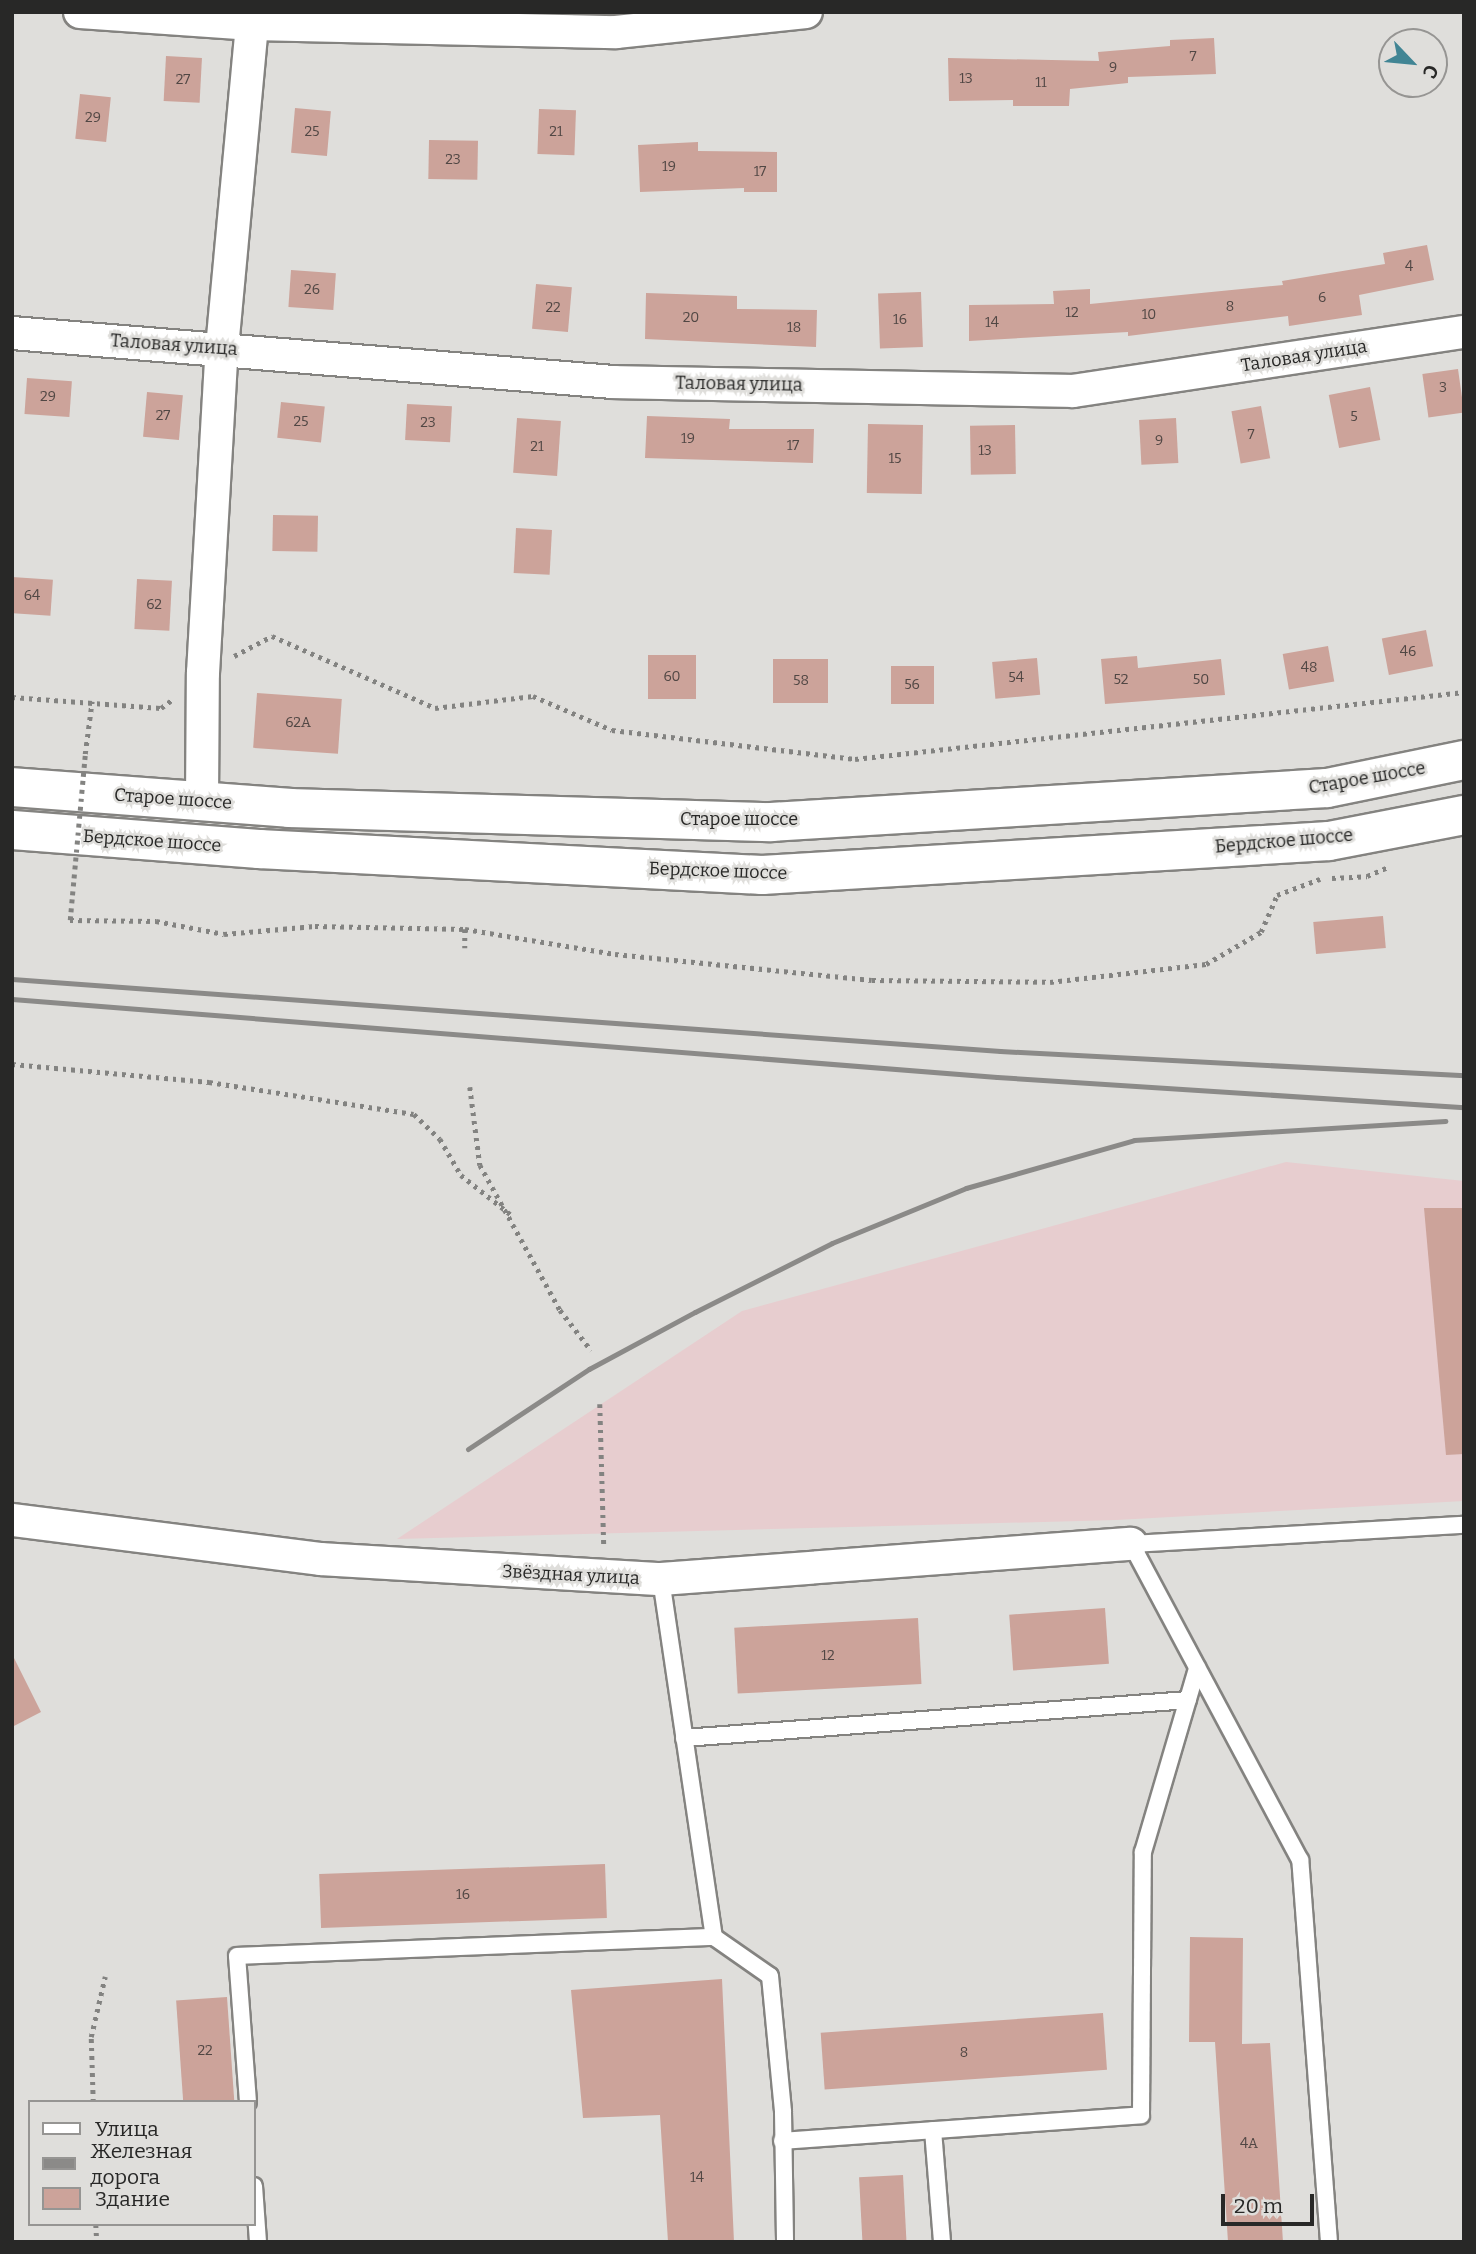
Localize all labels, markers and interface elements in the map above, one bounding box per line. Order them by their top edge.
north arrow [1378,28,1448,98]
house number: 7 [1189,49,1197,65]
house number: 9 [1109,60,1117,76]
text: С [1418,61,1443,82]
house number: 13 [959,71,973,87]
house number: 27 [176,72,190,88]
house number: 11 [1035,75,1047,91]
house number: 29 [85,110,101,126]
house number: 25 [304,124,320,140]
house number: 21 [549,124,563,140]
house number: 23 [445,152,461,168]
house number: 19 [662,159,676,175]
house number: 17 [754,164,766,180]
house number: 4 [1405,259,1413,275]
house number: 26 [304,282,320,298]
house number: 6 [1318,290,1326,306]
house number: 8 [1226,299,1234,315]
house number: 22 [545,300,561,316]
house number: 12 [1065,305,1079,321]
house number: 10 [1142,307,1156,323]
house number: 20 [683,310,699,326]
house number: 16 [893,312,907,328]
house number: 14 [985,315,999,331]
house number: 18 [787,320,801,336]
street label: Таловая улица [110,330,238,360]
street label: Таловая улица [1239,335,1369,377]
street label: Таловая улица [675,372,803,396]
house number: 3 [1439,380,1447,396]
house number: 29 [40,389,56,405]
house number: 27 [156,408,170,424]
house number: 5 [1350,409,1358,425]
house number: 25 [293,414,309,430]
house number: 23 [420,415,436,431]
house number: 7 [1247,427,1255,443]
house number: 19 [681,431,695,447]
house number: 9 [1155,433,1163,449]
house number: 17 [787,438,799,454]
house number: 21 [530,439,544,455]
house number: 13 [978,443,992,459]
house number: 15 [888,451,902,467]
house number: 64 [24,588,40,604]
house number: 62 [146,597,162,613]
house number: 46 [1400,644,1416,660]
house number: 48 [1301,660,1317,676]
house number: 60 [663,669,681,685]
house number: 54 [1008,670,1024,686]
house number: 52 [1114,672,1128,688]
house number: 50 [1193,672,1209,688]
house number: 58 [793,673,809,689]
house number: 56 [904,677,920,693]
house number: 62А [285,715,311,731]
street label: Старое шоссе [1307,757,1427,799]
street label: Старое шоссе [113,784,233,814]
street label: Старое шоссе [680,808,798,830]
street label: Бердское шоссе [1214,824,1354,858]
street label: Бердское шоссе [82,825,222,857]
street label: Бердское шоссе [648,858,788,884]
street label: Звёздная улица [502,1561,640,1589]
house number: 12 [821,1648,835,1664]
house number: 16 [456,1887,470,1903]
house number: 22 [197,2043,213,2059]
house number: 8 [960,2045,968,2061]
legend [28,2100,256,2226]
text: Улица [95,2116,159,2142]
house number: 4А [1240,2136,1258,2152]
text: Железная дорога [90,2138,192,2190]
house number: 14 [690,2170,704,2186]
scale bar [1224,2180,1317,2224]
text: Здание [95,2186,170,2212]
text: 20 m [1234,2193,1283,2219]

